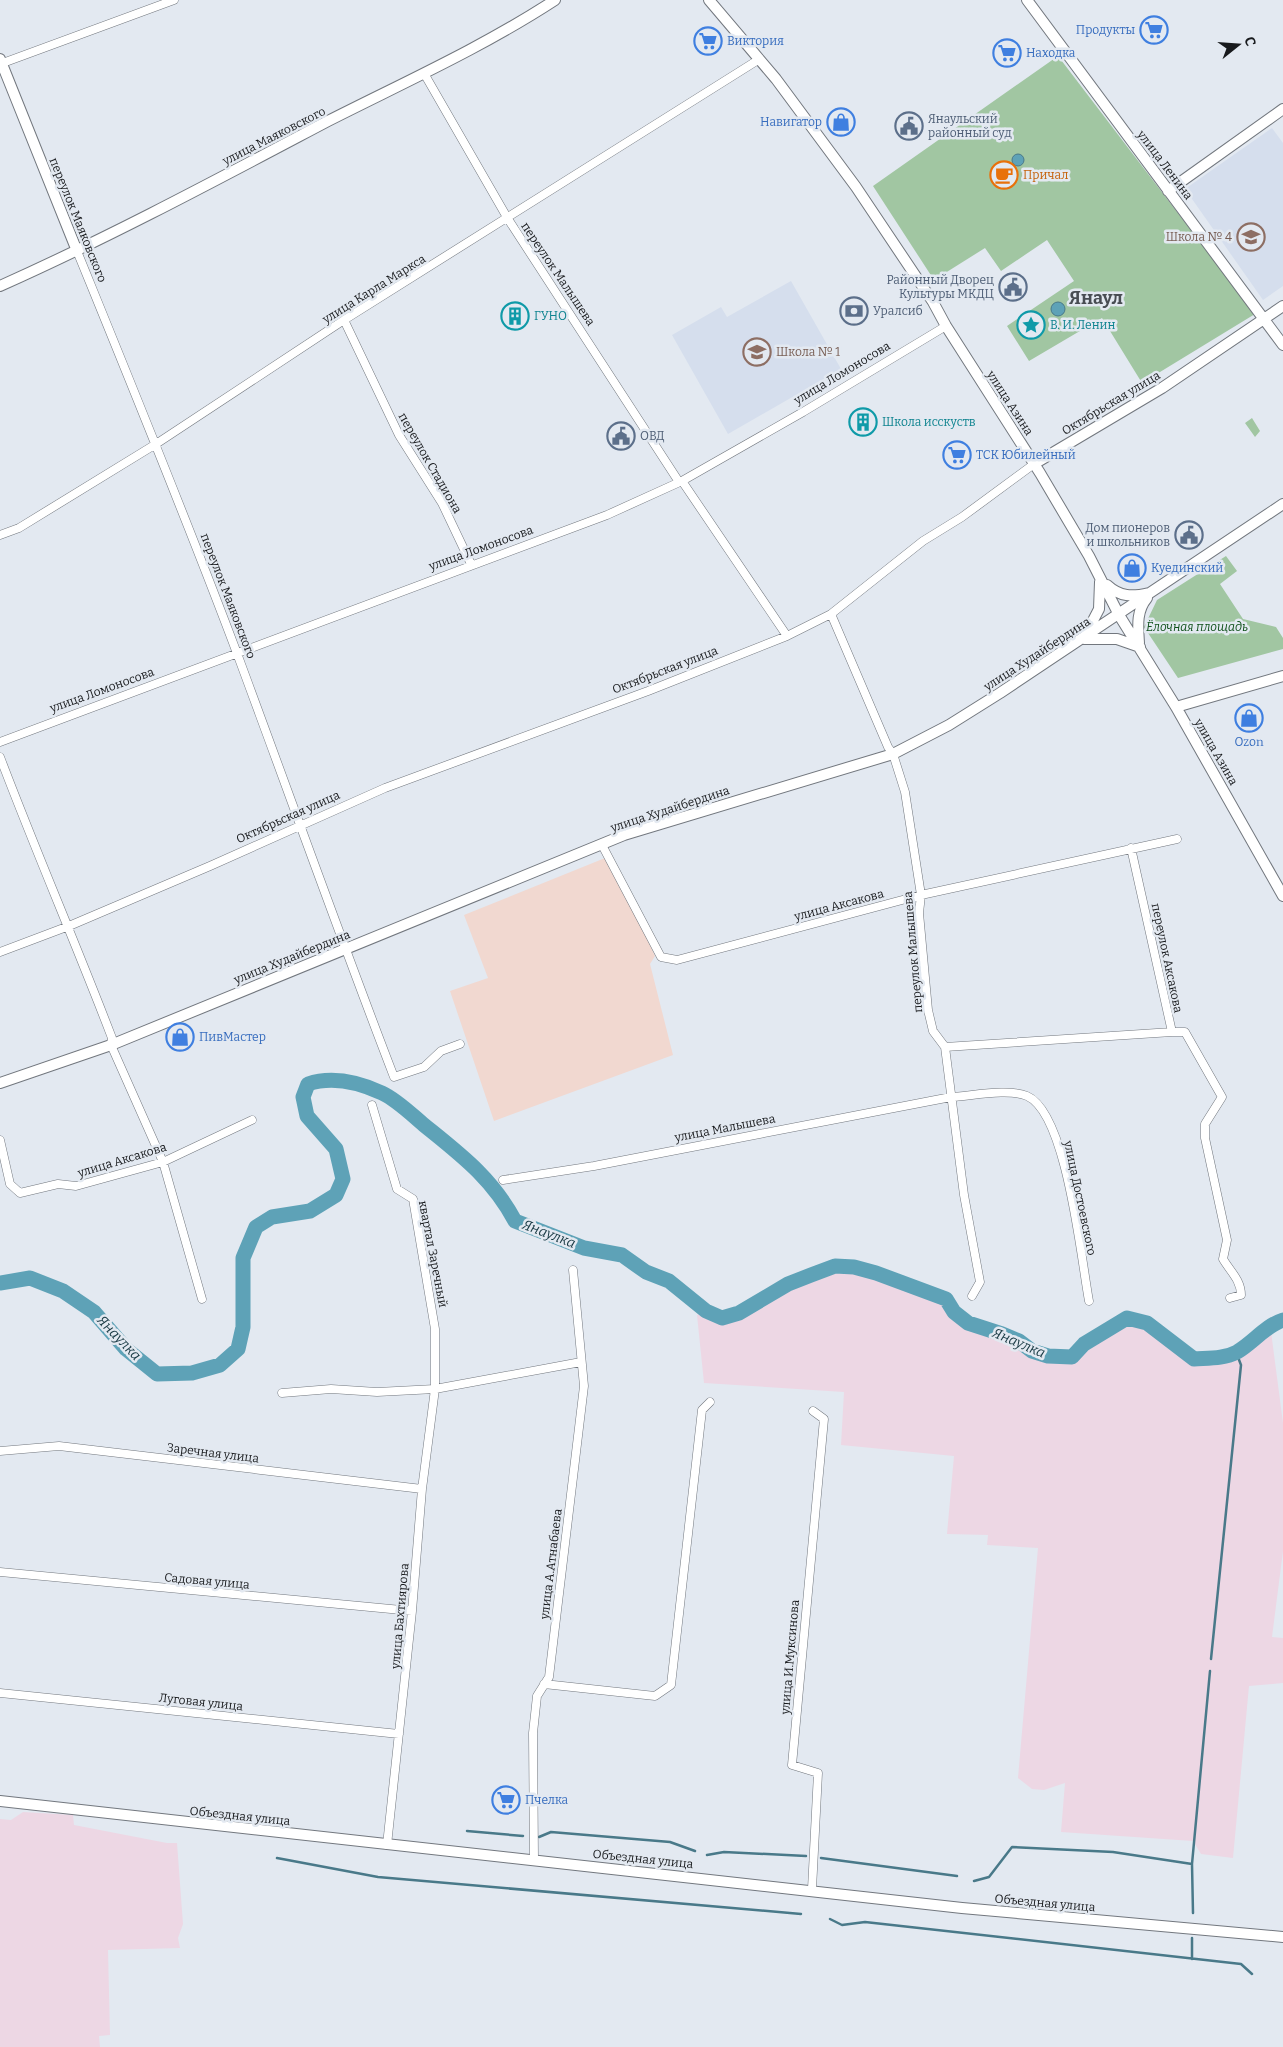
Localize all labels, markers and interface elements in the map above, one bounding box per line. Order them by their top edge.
supermarket icon: Продукты [1139,15,1169,45]
north arrow [1213,20,1263,70]
place label: Продукты [1076,23,1135,37]
supermarket icon: Виктория [693,26,723,56]
place label: Виктория [727,34,784,48]
text: С [1241,35,1259,48]
supermarket icon: Находка [992,38,1022,68]
place label: Находка [1026,46,1076,60]
street label: улица Маяковского [219,104,328,168]
shop icon: Навигатор [826,107,856,137]
public building icon: Янаульский районный суд [894,111,924,141]
place label: Янаульский районный суд [928,112,1012,140]
place label: Навигатор [760,115,822,129]
street label: улица Ленина [1134,127,1196,203]
street label: переулок Маяковского [47,156,109,284]
cafe icon: Причал [989,160,1019,190]
place label: Причал [1023,168,1069,182]
street label: переулок Малышева [518,220,598,329]
school or university icon: Школа № 4 [1236,222,1266,252]
place label: Школа № 4 [1166,230,1232,244]
street label: улица Карла Маркса [319,251,428,327]
public building icon: Районный Дворец Культуры МКДЦ [998,272,1028,302]
place label: Районный Дворец Культуры МКДЦ [886,273,994,301]
district label: Янаул [1069,287,1123,309]
bank icon: Уралсиб [839,296,869,326]
building icon: ГУНО [500,301,530,331]
place label: Уралсиб [873,304,923,318]
place label: ГУНО [534,309,567,323]
place icon: В. И. Ленин [1016,310,1046,340]
place label: В. И. Ленин [1050,318,1116,332]
school or university icon: Школа № 1 [742,337,772,367]
street label: улица Ломоносова [790,338,893,408]
place label: Школа № 1 [776,345,840,359]
street label: улица Азина [983,367,1036,438]
street label: Октябрьская улица [1059,368,1163,438]
building icon: Школа исскуств [848,407,878,437]
street label: переулок Стадиона [396,410,465,516]
place label: Школа исскуств [882,415,976,429]
public building icon: ОВД [606,421,636,451]
place label: ОВД [640,429,665,443]
supermarket icon: ТСК Юбилейный [942,440,972,470]
place label: ТСК Юбилейный [976,448,1076,462]
public building icon: Дом пионеров и школьников [1174,520,1204,550]
place label: Дом пионеров и школьников [1086,521,1170,549]
street label: улица Ломоносова [426,522,535,574]
street label: переулок Маяковского [198,531,258,661]
shop icon: Куединский [1117,553,1147,583]
place label: Куединский [1151,561,1223,575]
street label: улица Худайбердина [980,614,1093,694]
park label: Ёлочная площадь [1146,619,1248,634]
street label: Октябрьская улица [610,643,720,697]
street label: улица Ломоносова [47,664,156,716]
shop icon: Ozon [1234,703,1264,733]
street label: улица Азина [1191,715,1241,788]
place label: Ozon [1234,735,1264,749]
street label: улица Худайбердина [608,783,732,835]
street label: Октябрьская улица [234,788,342,846]
street label: улица Аксакова [792,886,886,924]
street label: переулок Малышева [901,890,925,1013]
street label: переулок Аксакова [1149,902,1186,1014]
street label: улица Худайбердина [231,927,353,987]
shop icon: ПивМастер [165,1022,195,1052]
place label: ПивМастер [199,1030,266,1044]
street label: улица Малышева [672,1111,777,1145]
street label: улица Достоевского [1061,1138,1099,1257]
street label: улица Аксакова [75,1140,168,1180]
street label: квартал Заречный [416,1199,450,1309]
water label: Янаулка [519,1216,578,1252]
water label: Янаулка [93,1311,144,1364]
water label: Янаулка [989,1324,1048,1362]
street label: Заречная улица [166,1440,260,1466]
street label: улица А.Атнабаева [537,1507,565,1621]
street label: улица Бахтиярова [388,1562,412,1670]
street label: Садовая улица [164,1570,251,1592]
street label: улица И.Муксинова [778,1598,802,1716]
street label: Луговая улица [158,1691,244,1713]
supermarket icon: Пчелка [491,1785,521,1815]
place label: Пчелка [525,1793,569,1807]
street label: Объездная улица [189,1804,291,1828]
street label: Объездная улица [592,1847,694,1871]
street label: Объездная улица [994,1892,1096,1914]

